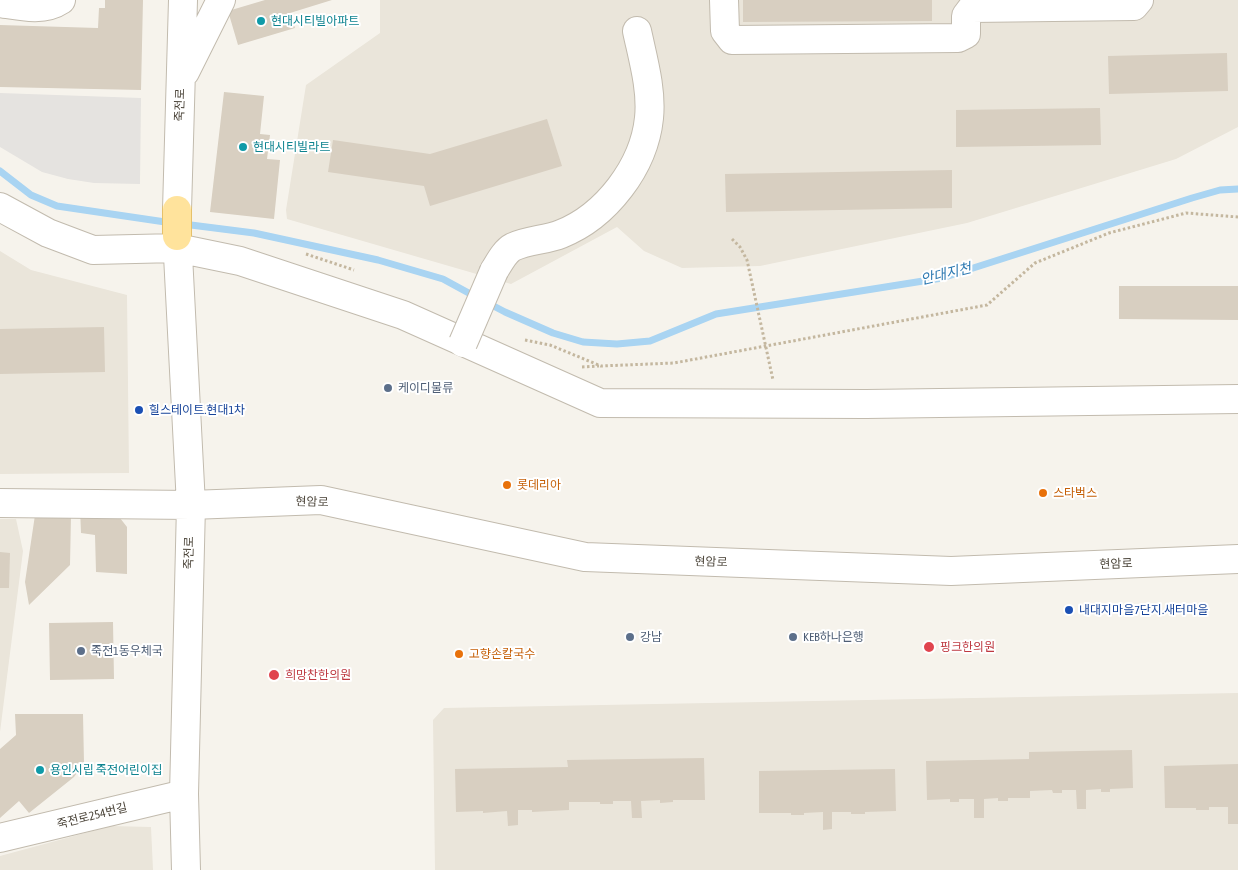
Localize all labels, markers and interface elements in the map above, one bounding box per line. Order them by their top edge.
place label: 현대시티빌아파트 [271,14,359,28]
marker: 현대시티빌아파트 [255,15,267,27]
street label: 죽전로 [172,88,188,122]
place label: 현대시티빌라트 [253,140,330,154]
marker: 현대시티빌라트 [237,141,249,153]
water label: 안대지천 [919,260,973,288]
place label: 케이디물류 [398,381,453,395]
marker: 케이디물류 [382,382,394,394]
place label: 힐스테이트.현대1차 [149,403,245,417]
marker: 힐스테이트.현대1차 [133,404,145,416]
place label: 롯데리아 [517,478,561,492]
marker: 롯데리아 [501,479,513,491]
place label: 스타벅스 [1053,486,1097,500]
marker: 스타벅스 [1037,487,1049,499]
street label: 현암로 [295,494,329,510]
street label: 죽전로 [182,536,196,570]
street label: 현암로 [694,554,728,570]
street label: 현암로 [1099,556,1133,572]
place label: 내대지마을7단지.새터마을 [1079,603,1208,617]
marker: 내대지마을7단지.새터마을 [1063,604,1075,616]
place label: 강남 [640,630,662,644]
place label: KEB하나은행 [803,630,864,644]
marker: 강남 [624,631,636,643]
marker: KEB하나은행 [787,631,799,643]
marker: 핑크한의원 [922,640,936,654]
place label: 핑크한의원 [940,640,995,654]
place label: 죽전1동우체국 [91,644,163,658]
marker: 죽전1동우체국 [75,645,87,657]
place label: 고향손칼국수 [469,647,535,661]
marker: 고향손칼국수 [453,648,465,660]
marker: 희망찬한의원 [267,668,281,682]
place label: 희망찬한의원 [285,668,351,682]
place label: 용인시립 죽전어린이집 [50,763,162,777]
marker: 용인시립 죽전어린이집 [34,764,46,776]
street label: 죽전로254번길 [55,800,129,832]

